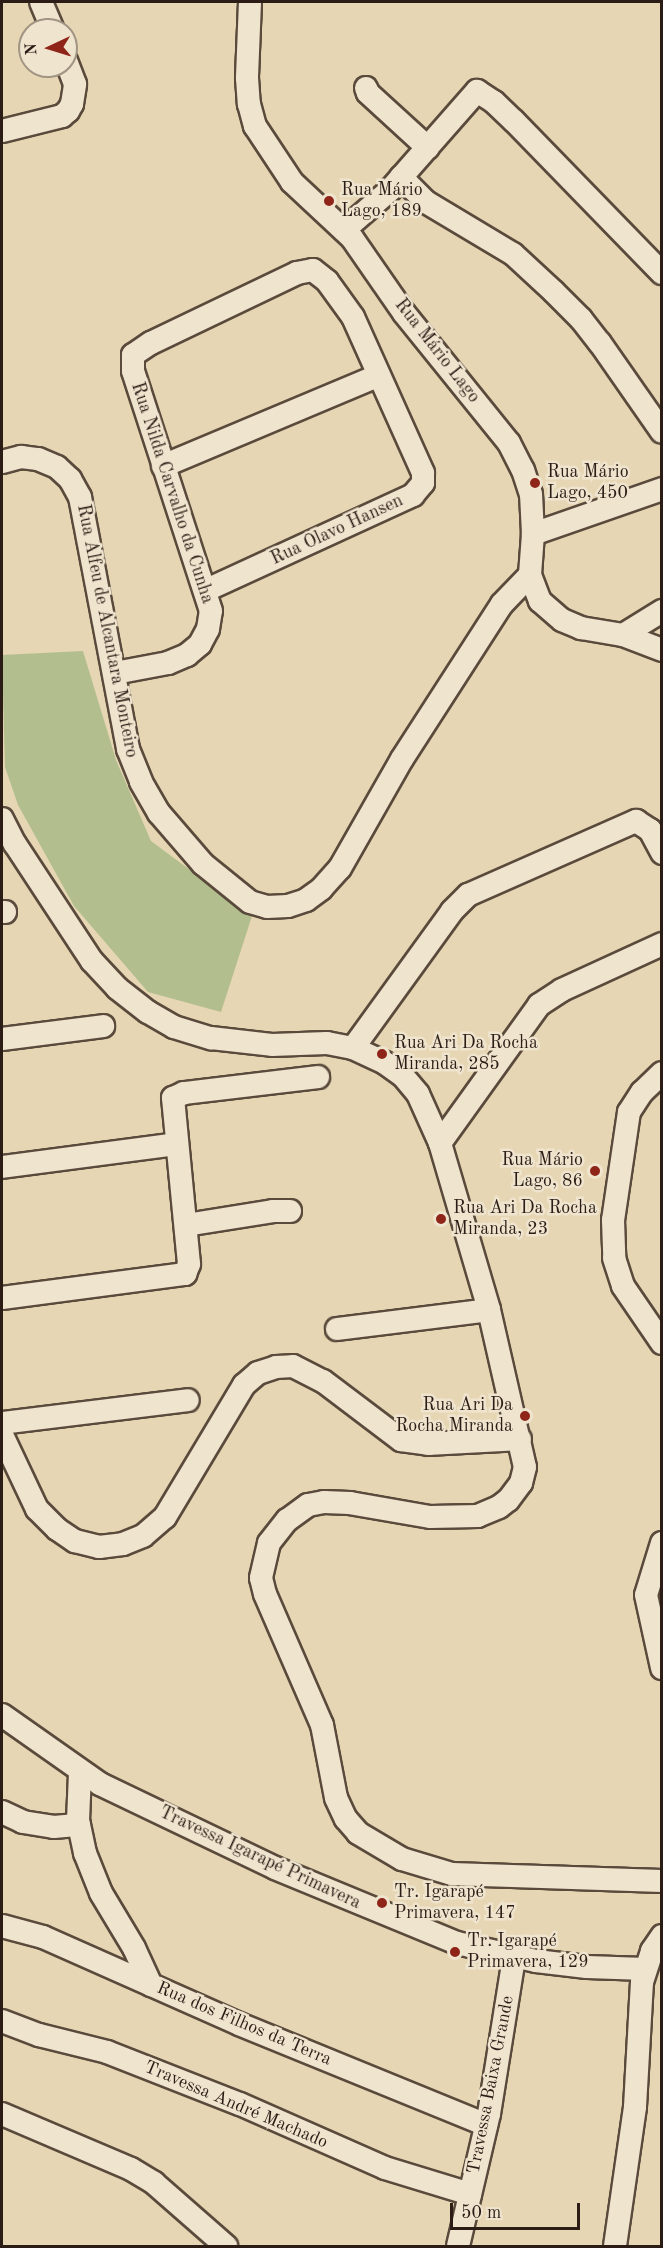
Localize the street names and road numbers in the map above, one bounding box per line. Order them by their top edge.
street label: Rua Mário Lago [390,295,484,407]
street label: Rua Nilda Carvalho da Cunha [126,380,218,606]
street label: Rua Olavo Hansen [267,490,407,570]
street label: Rua Alfeu de Alcantara Monteiro [72,502,142,760]
street label: Travessa Igarapé Primavera [156,1802,364,1914]
street label: Rua dos Filhos da Terra [153,1977,335,2071]
street label: Travessa Baixa Grande [463,1994,519,2176]
street label: Travessa André Machado [141,2056,331,2154]

